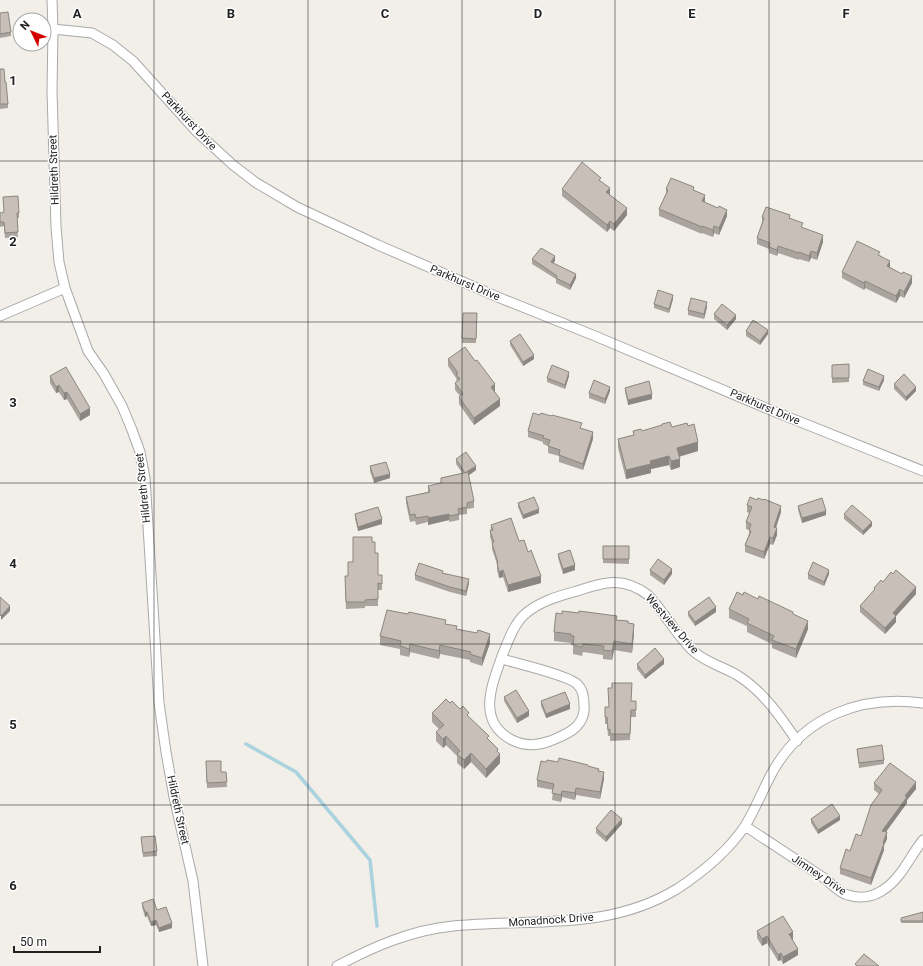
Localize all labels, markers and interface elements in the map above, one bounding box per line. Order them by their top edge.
text: A [73,6,82,21]
text: B [227,6,235,21]
text: C [381,6,390,21]
text: D [534,6,542,21]
text: E [688,6,696,21]
text: F [842,6,850,21]
north arrow [12,12,52,52]
text: N [18,18,33,33]
text: 1 [9,73,17,88]
street label: Parkhurst Drive [159,89,219,153]
street label: Hildreth Street [46,134,62,205]
text: 2 [9,234,17,249]
street label: Parkhurst Drive [428,262,502,304]
street label: Parkhurst Drive [728,386,802,428]
text: 3 [9,395,17,410]
street label: Hildreth Street [133,452,153,524]
text: 4 [9,556,17,571]
street label: Westview Drive [643,592,701,656]
text: 5 [9,717,17,732]
street label: Hildreth Street [164,774,192,846]
street label: Jimney Drive [789,852,849,898]
text: 6 [9,878,17,893]
street label: Monadnock Drive [508,911,594,929]
scale bar [14,928,100,954]
text: 50 m [20,935,47,949]

